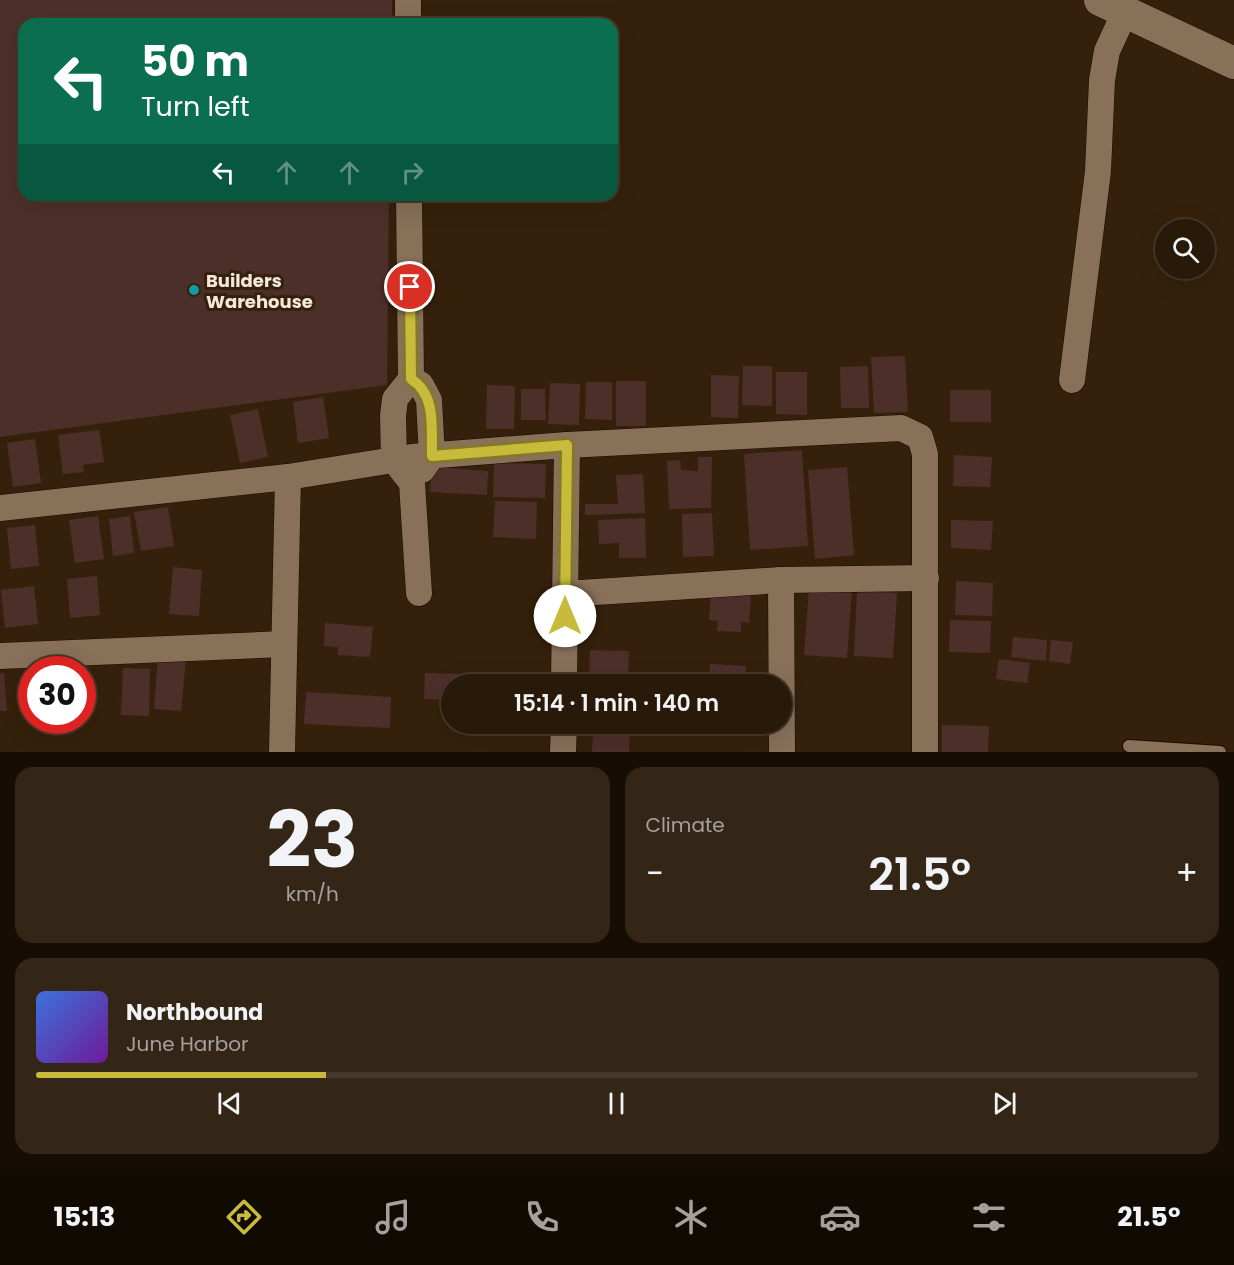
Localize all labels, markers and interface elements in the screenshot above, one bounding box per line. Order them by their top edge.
text: 50 m [141,32,249,91]
icon: left [42,42,120,120]
text: Turn left [141,88,250,125]
icon: left [207,156,240,189]
icon: ahead [270,156,303,189]
icon: ahead [333,156,366,189]
icon: right [396,156,429,189]
map controls [1155,219,1215,279]
button: search [1155,219,1215,279]
pin [384,261,435,312]
place label: Builders Warehouse [206,268,313,314]
icon: arrive [393,270,426,303]
marker: Builders Warehouse [187,283,201,297]
position arrow [533,584,597,648]
speed limit sign: 30 [18,656,96,734]
text: 15:14 · 1 min · 140 m [514,688,719,719]
text: 23 [266,785,358,894]
text: Climate [646,811,725,839]
text: 21.5° [868,843,971,906]
text: − [646,850,664,897]
text: + [1175,850,1198,897]
text: km/h [286,880,339,908]
text: Northbound [126,997,263,1028]
text: June Harbor [126,1030,249,1058]
icon: previous [213,1087,246,1120]
icon: pause [600,1087,633,1120]
icon: next [988,1087,1021,1120]
icon: directions [223,1196,265,1238]
icon: music [372,1196,414,1238]
icon: phone [521,1196,563,1238]
icon: climate [670,1196,712,1238]
icon: car [819,1196,861,1238]
icon: filters [968,1196,1010,1238]
text: 15:13 [54,1198,115,1235]
text: 21.5° [1117,1198,1180,1235]

